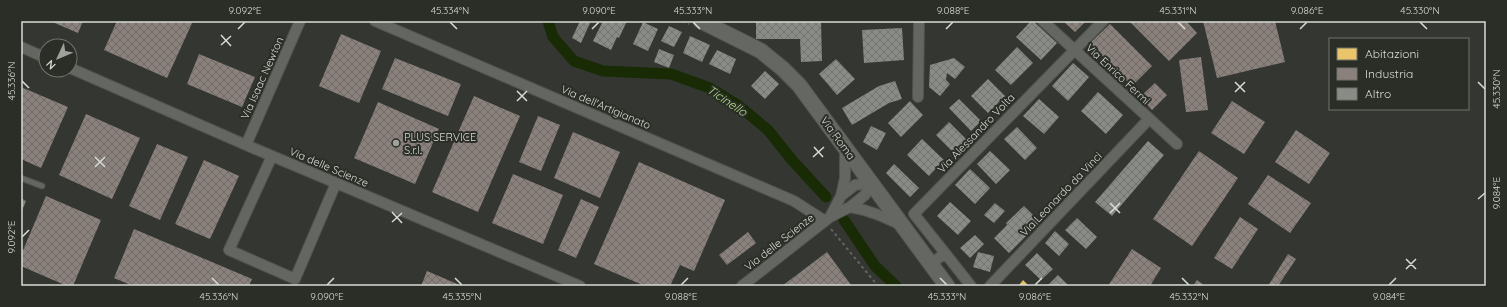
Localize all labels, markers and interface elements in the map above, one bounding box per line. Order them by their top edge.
text: 9.092°E [228,4,262,17]
text: 45.334°N [431,4,469,17]
text: 9.090°E [582,4,616,17]
text: 45.333°N [674,4,712,17]
text: 9.088°E [937,4,970,17]
text: 45.331°N [1159,4,1197,17]
text: 9.086°E [1291,4,1324,17]
text: 45.330°N [1400,4,1440,17]
street label: Via Isaac Newton [237,34,287,122]
north arrow [38,38,78,78]
legend [1329,38,1469,110]
street label: Via Enrico Fermi [1083,41,1153,107]
text: Abitazioni [1365,46,1419,61]
text: N [43,57,59,73]
text: 45.336°N [5,62,18,100]
text: Industria [1365,66,1413,81]
text: 45.330°N [1490,69,1503,109]
street label: Via dell'Artigianato [559,82,653,132]
water label: Ticinello [704,82,751,120]
text: Altro [1365,86,1391,101]
street label: Via Alessandro Volta [934,90,1018,176]
street label: Via Roma [818,114,858,162]
place label: PLUS SERVICE S.r.l. [404,130,476,157]
marker: PLUS SERVICE S.r.l. [391,138,401,148]
street label: Via delle Scienze [287,144,371,190]
street label: Via Leonardo da Vinci [1017,149,1105,239]
text: 9.084°E [1490,176,1503,209]
street label: Via delle Scienze [741,210,817,274]
text: 9.092°E [5,220,18,254]
text: 45.336°N [200,290,238,303]
text: 9.090°E [310,290,344,303]
text: 45.335°N [443,290,481,303]
text: 9.088°E [665,290,698,303]
text: 45.333°N [928,290,966,303]
text: 9.086°E [1019,290,1052,303]
text: 45.332°N [1170,290,1208,303]
text: 9.084°E [1373,290,1406,303]

